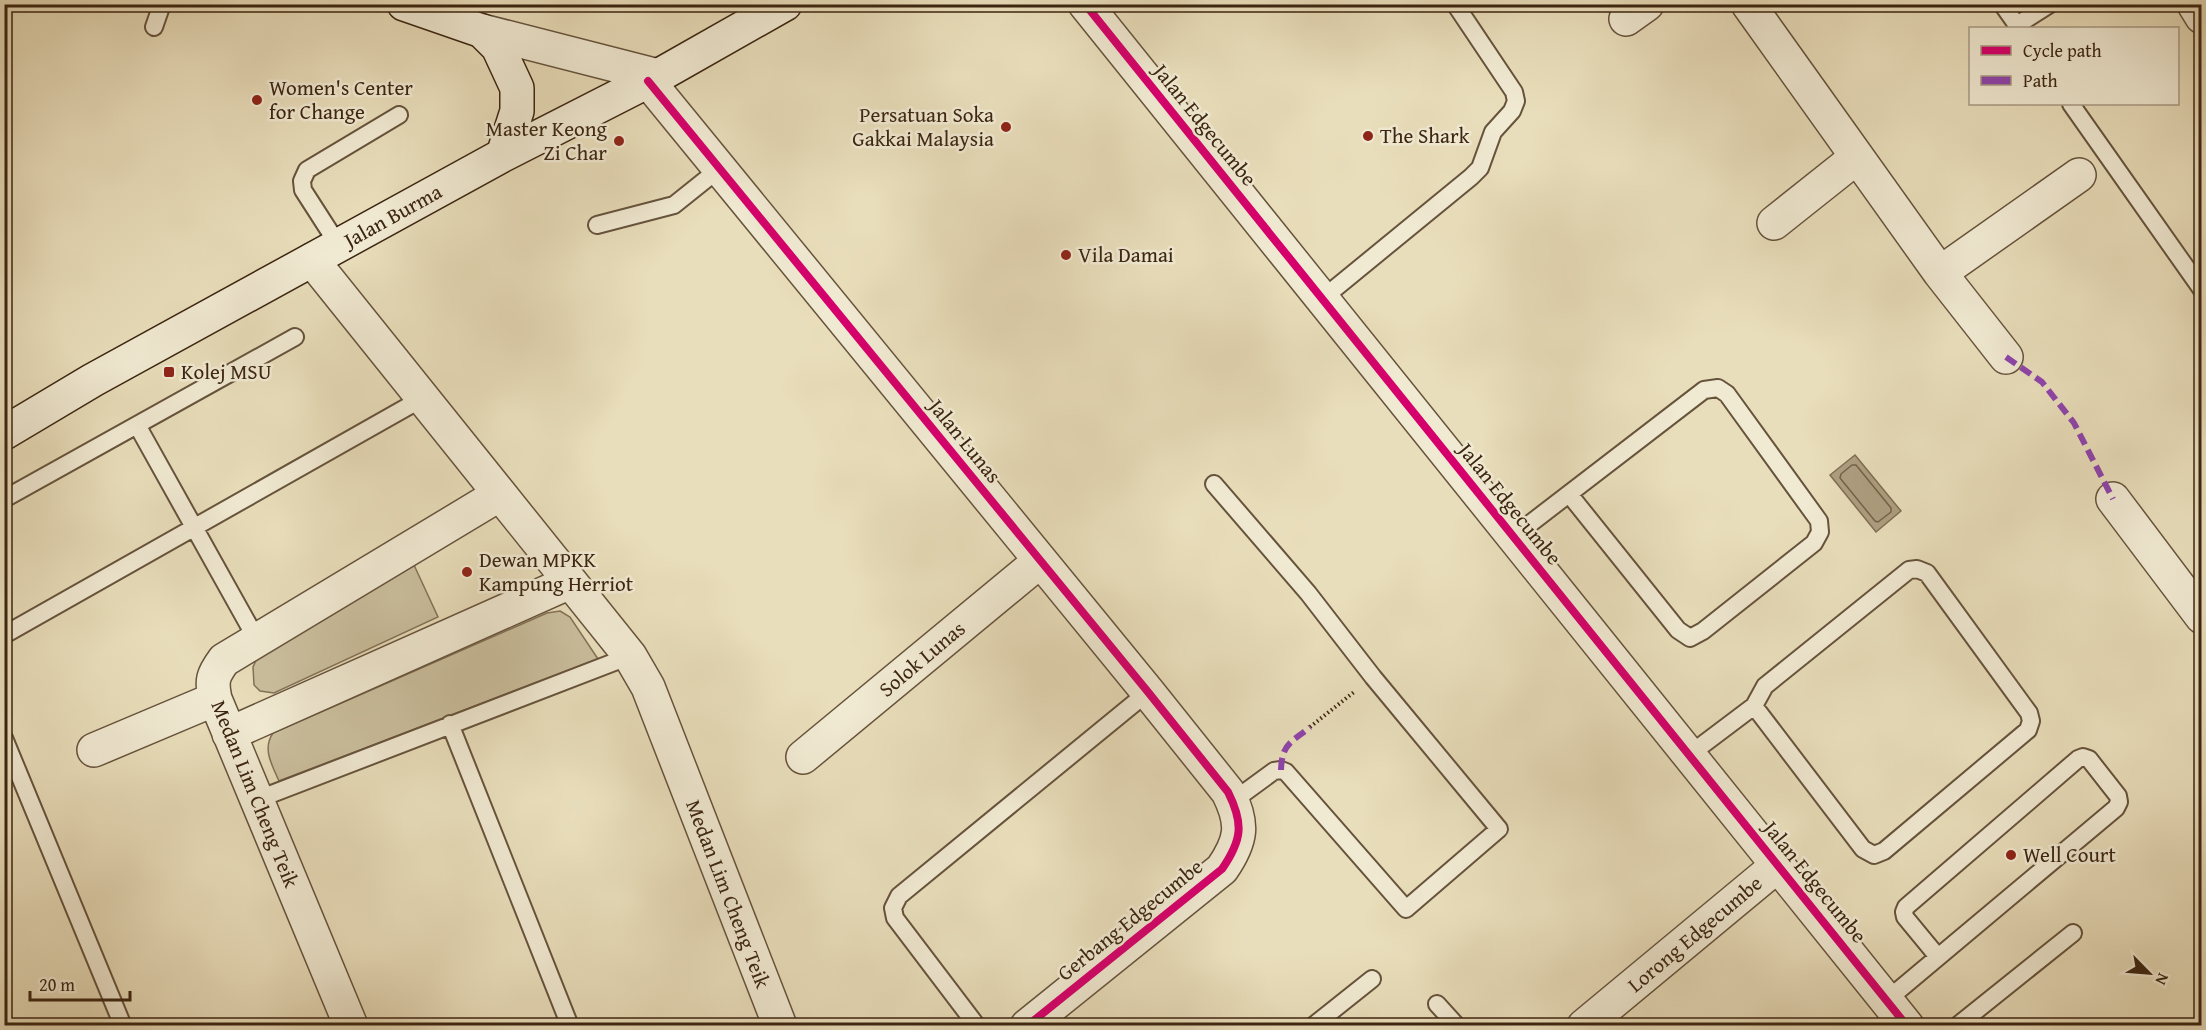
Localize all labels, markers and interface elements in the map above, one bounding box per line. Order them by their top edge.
legend [1969,27,2179,105]
text: Cycle path [2023,37,2102,64]
street label: Jalan Edgecumbe [1144,55,1265,193]
text: Path [2023,67,2058,94]
place label: Women's Center for Change [269,72,413,127]
marker: Women's Center for Change [250,93,264,107]
place label: Persatuan Soka Gakkai Malaysia [852,99,994,154]
place label: Master Keong Zi Char [486,113,608,168]
marker: Persatuan Soka Gakkai Malaysia [999,120,1013,134]
place label: The Shark [1380,120,1470,151]
marker: The Shark [1361,129,1375,143]
marker: Master Keong Zi Char [612,134,626,148]
street label: Jalan Burma [335,176,447,257]
place label: Vila Damai [1078,239,1174,270]
marker: Vila Damai [1059,248,1073,262]
place label: Kolej MSU [181,356,272,387]
marker: Kolej MSU [162,365,176,379]
street label: Jalan Lunas [920,390,1009,489]
street label: Jalan Edgecumbe [1449,434,1570,572]
place label: Dewan MPKK Kampung Herriot [479,544,634,599]
marker: Dewan MPKK Kampung Herriot [460,565,474,579]
street label: Solok Lunas [872,613,972,704]
street label: Medan Lim Cheng Teik [204,695,307,893]
street label: Medan Lim Cheng Teik [678,795,779,993]
street label: Jalan Edgecumbe [1754,812,1875,950]
place label: Well Court [2023,839,2116,870]
marker: Well Court [2004,848,2018,862]
street label: Gerbang Edgecumbe [1050,851,1209,988]
street label: Lorong Edgecumbe [1621,868,1769,999]
north arrow [2119,943,2179,1003]
scale bar [30,964,130,1002]
text: N [2149,969,2176,990]
text: 20 m [39,971,75,998]

